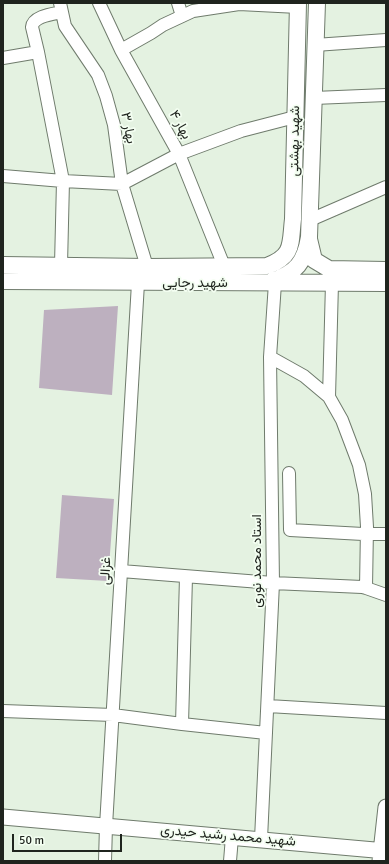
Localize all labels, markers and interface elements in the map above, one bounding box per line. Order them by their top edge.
street label: شهید بهشتی [286,106,304,176]
street label: بهار ۴ [165,108,195,142]
street label: بهار ۳ [117,111,139,145]
street label: شهید رجایی [162,275,228,291]
street label: استاد محمد نوری [249,514,265,608]
street label: غزالی [97,557,115,585]
street label: شهید محمد رشید حیدری [159,822,297,850]
scale bar [14,826,124,852]
text: 50 m [19,833,44,848]

